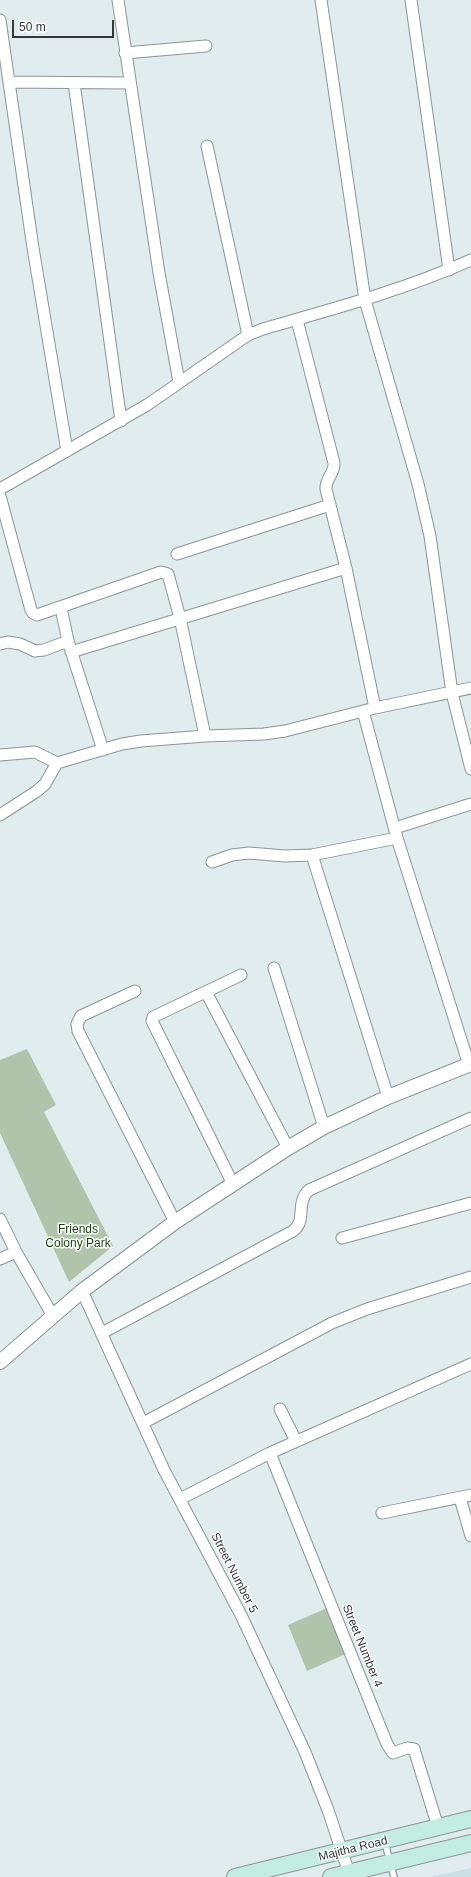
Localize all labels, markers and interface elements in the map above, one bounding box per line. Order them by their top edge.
scale bar [14,12,116,38]
text: 50 m [19,20,46,34]
park label: Friends Colony Park [45,1223,111,1251]
street label: Street Number 5 [208,1531,260,1615]
street label: Street Number 4 [339,1602,385,1690]
street label: Majitha Road [317,1833,389,1865]

